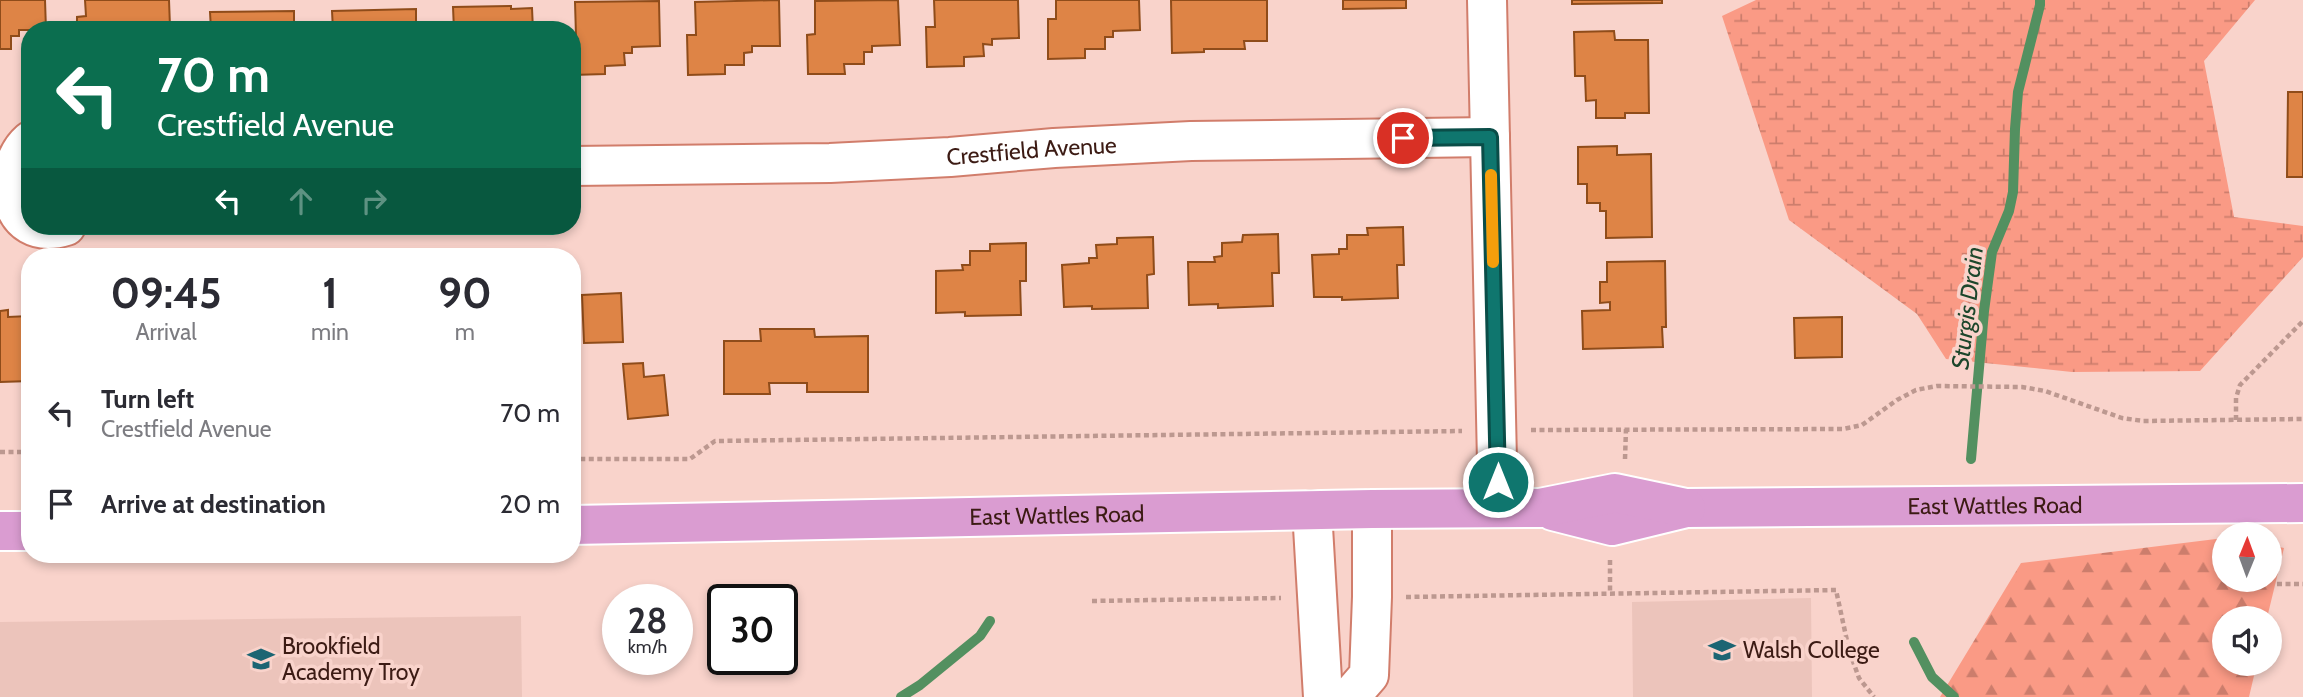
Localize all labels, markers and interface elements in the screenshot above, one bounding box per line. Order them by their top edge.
text: 70 m [157,45,270,104]
icon: left [42,49,133,140]
text: Crestfield Avenue [157,105,394,144]
pin [1373,108,1433,168]
icon: arrive [1384,119,1422,157]
street label: Crestfield Avenue [945,131,1118,171]
icon: left [209,182,247,220]
icon: ahead [282,182,320,220]
icon: right [355,182,393,220]
water label: Sturgis Drain [1945,245,1989,371]
text: 09:45 [110,267,222,319]
text: 1 [322,267,338,319]
text: 90 [438,267,492,319]
text: Arrival [135,318,197,346]
text: min [311,318,349,346]
text: m [455,318,475,346]
text: Turn left [101,383,194,415]
icon: left [42,394,80,432]
text: 70 m [500,397,560,429]
text: Crestfield Avenue [101,415,271,443]
position arrow [1461,445,1535,519]
icon: arrive [42,485,80,523]
text: Arrive at destination [101,488,326,520]
text: 20 m [500,488,560,520]
street label: East Wattles Road [1907,491,2083,520]
street label: East Wattles Road [969,500,1145,531]
north arrow [2212,522,2282,592]
map controls [2212,522,2282,676]
speed limit sign: 30 [707,584,798,675]
text: 28 [628,599,667,642]
button: sound [2212,606,2282,676]
place label: Brookfield Academy Troy [282,632,420,686]
school or university icon: Walsh College [1707,635,1737,665]
text: km/h [628,636,667,658]
place label: Walsh College [1743,636,1880,664]
school or university icon: Brookfield Academy Troy [246,644,276,674]

